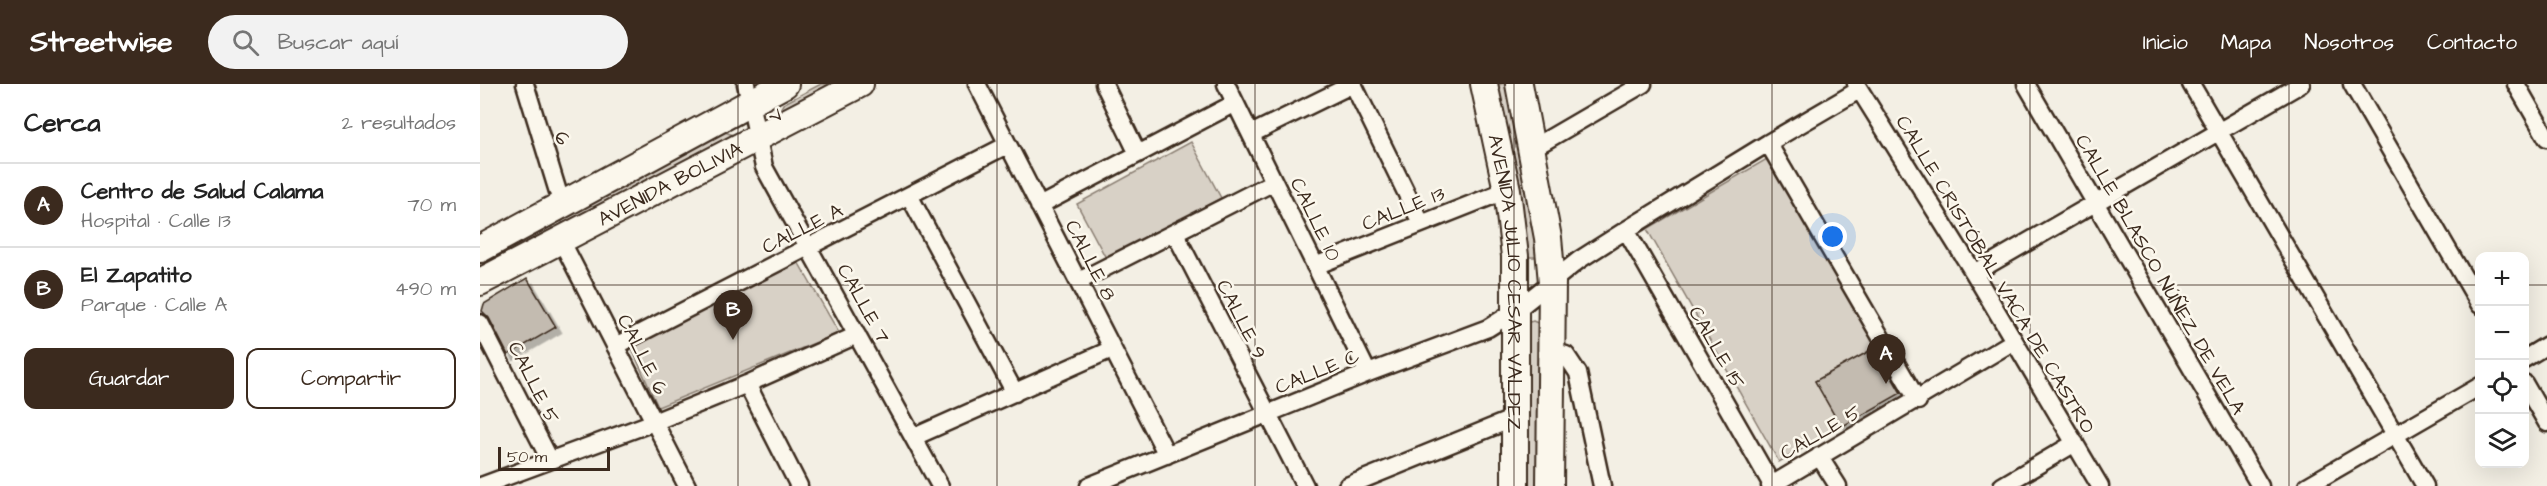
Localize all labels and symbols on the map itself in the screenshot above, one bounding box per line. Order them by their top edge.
street label: 7 [760,106,790,124]
street label: CALLE CRISTÓBAL VACA DE CASTRO [1889,110,2102,439]
street label: 6 [547,128,577,149]
street label: CALLE BLASCO NÚÑEZ DE VELA [2068,129,2252,420]
street label: AVENIDA JULIO CESAR VALDEZ [1480,132,1528,434]
street label: AVENIDA BOLIVIA [593,135,748,233]
street label: CALLE 10 [1283,173,1348,266]
street label: CALLE 13 [1358,180,1449,238]
street label: CALLE A [757,197,848,261]
street label: CALLE 8 [1058,215,1122,306]
your location [1818,222,1847,251]
street label: CALLE 7 [830,259,896,348]
street label: CALLE 9 [1209,275,1273,364]
pin: B [714,290,752,340]
street label: CALLE 15 [1681,301,1751,394]
street label: CALLE 6 [610,309,675,400]
pin: A [1866,334,1906,384]
street label: CALLE 5 [501,337,566,428]
street label: CALLE C [1271,342,1364,402]
street label: CALLE 5 [1775,399,1866,467]
scale bar [498,444,610,472]

